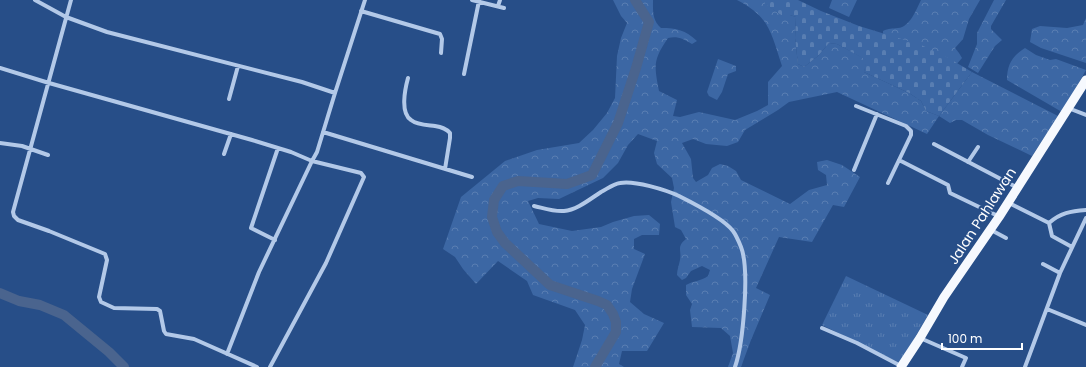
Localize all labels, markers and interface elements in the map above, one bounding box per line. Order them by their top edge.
street label: Jalan Pahlawan [943,164,1021,268]
scale bar [942,325,1022,351]
text: 100 m [948,330,982,347]

